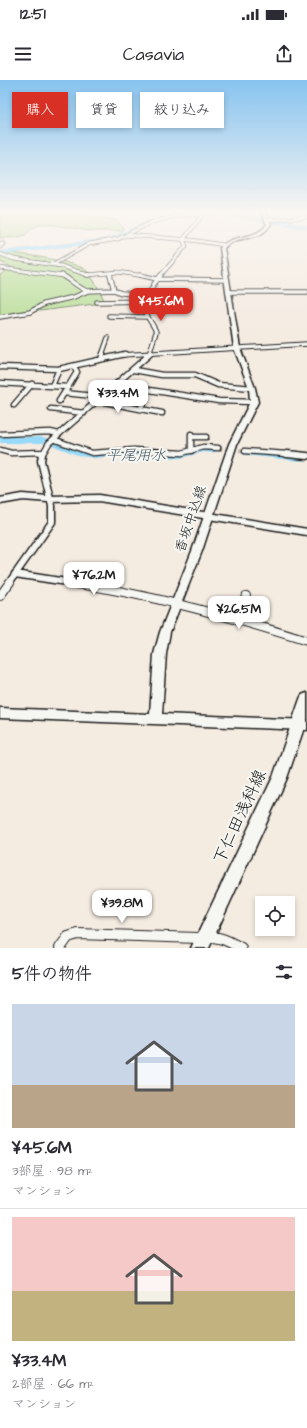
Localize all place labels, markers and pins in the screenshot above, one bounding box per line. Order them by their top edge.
pin: ¥45.6M [128,288,194,322]
pin: ¥33.4M [85,380,151,414]
pin: ¥76.2M [61,562,127,596]
pin: ¥26.5M [206,596,272,630]
pin: ¥39.8M [89,890,155,924]

